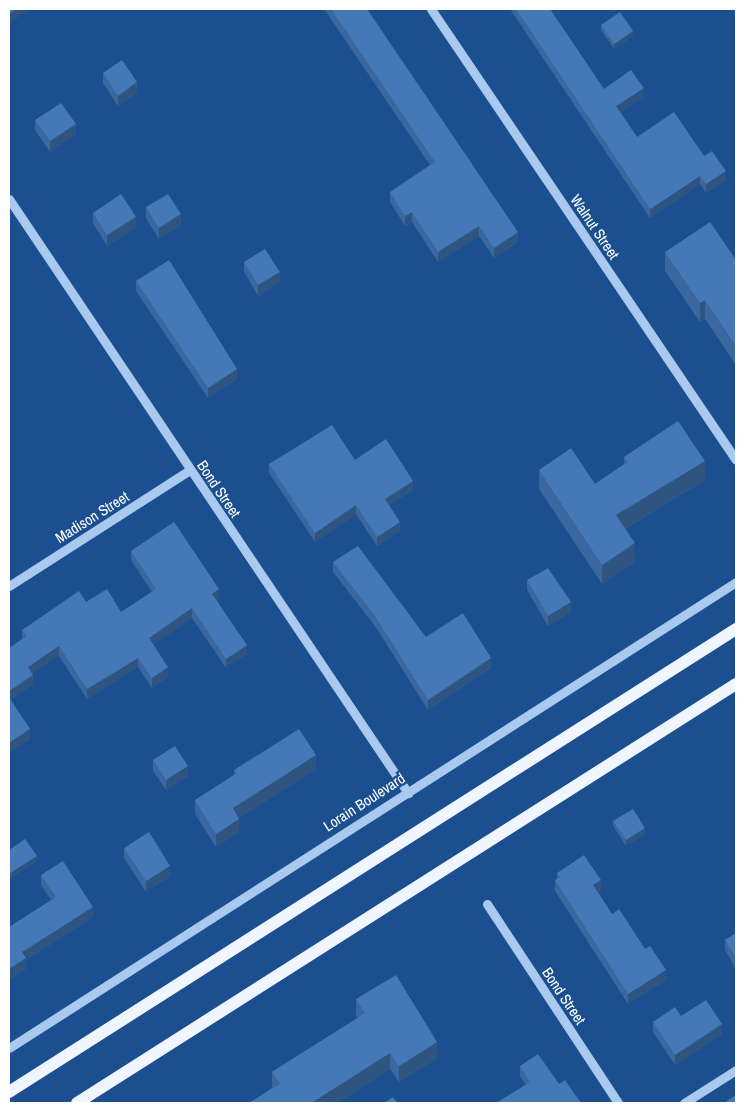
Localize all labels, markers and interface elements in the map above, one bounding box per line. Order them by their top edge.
street label: Walnut Street [567,191,623,263]
street label: Bond Street [193,457,245,521]
street label: Madison Street [52,487,132,547]
street label: Lorain Boulevard [320,769,408,835]
street label: Bond Street [538,964,590,1028]

